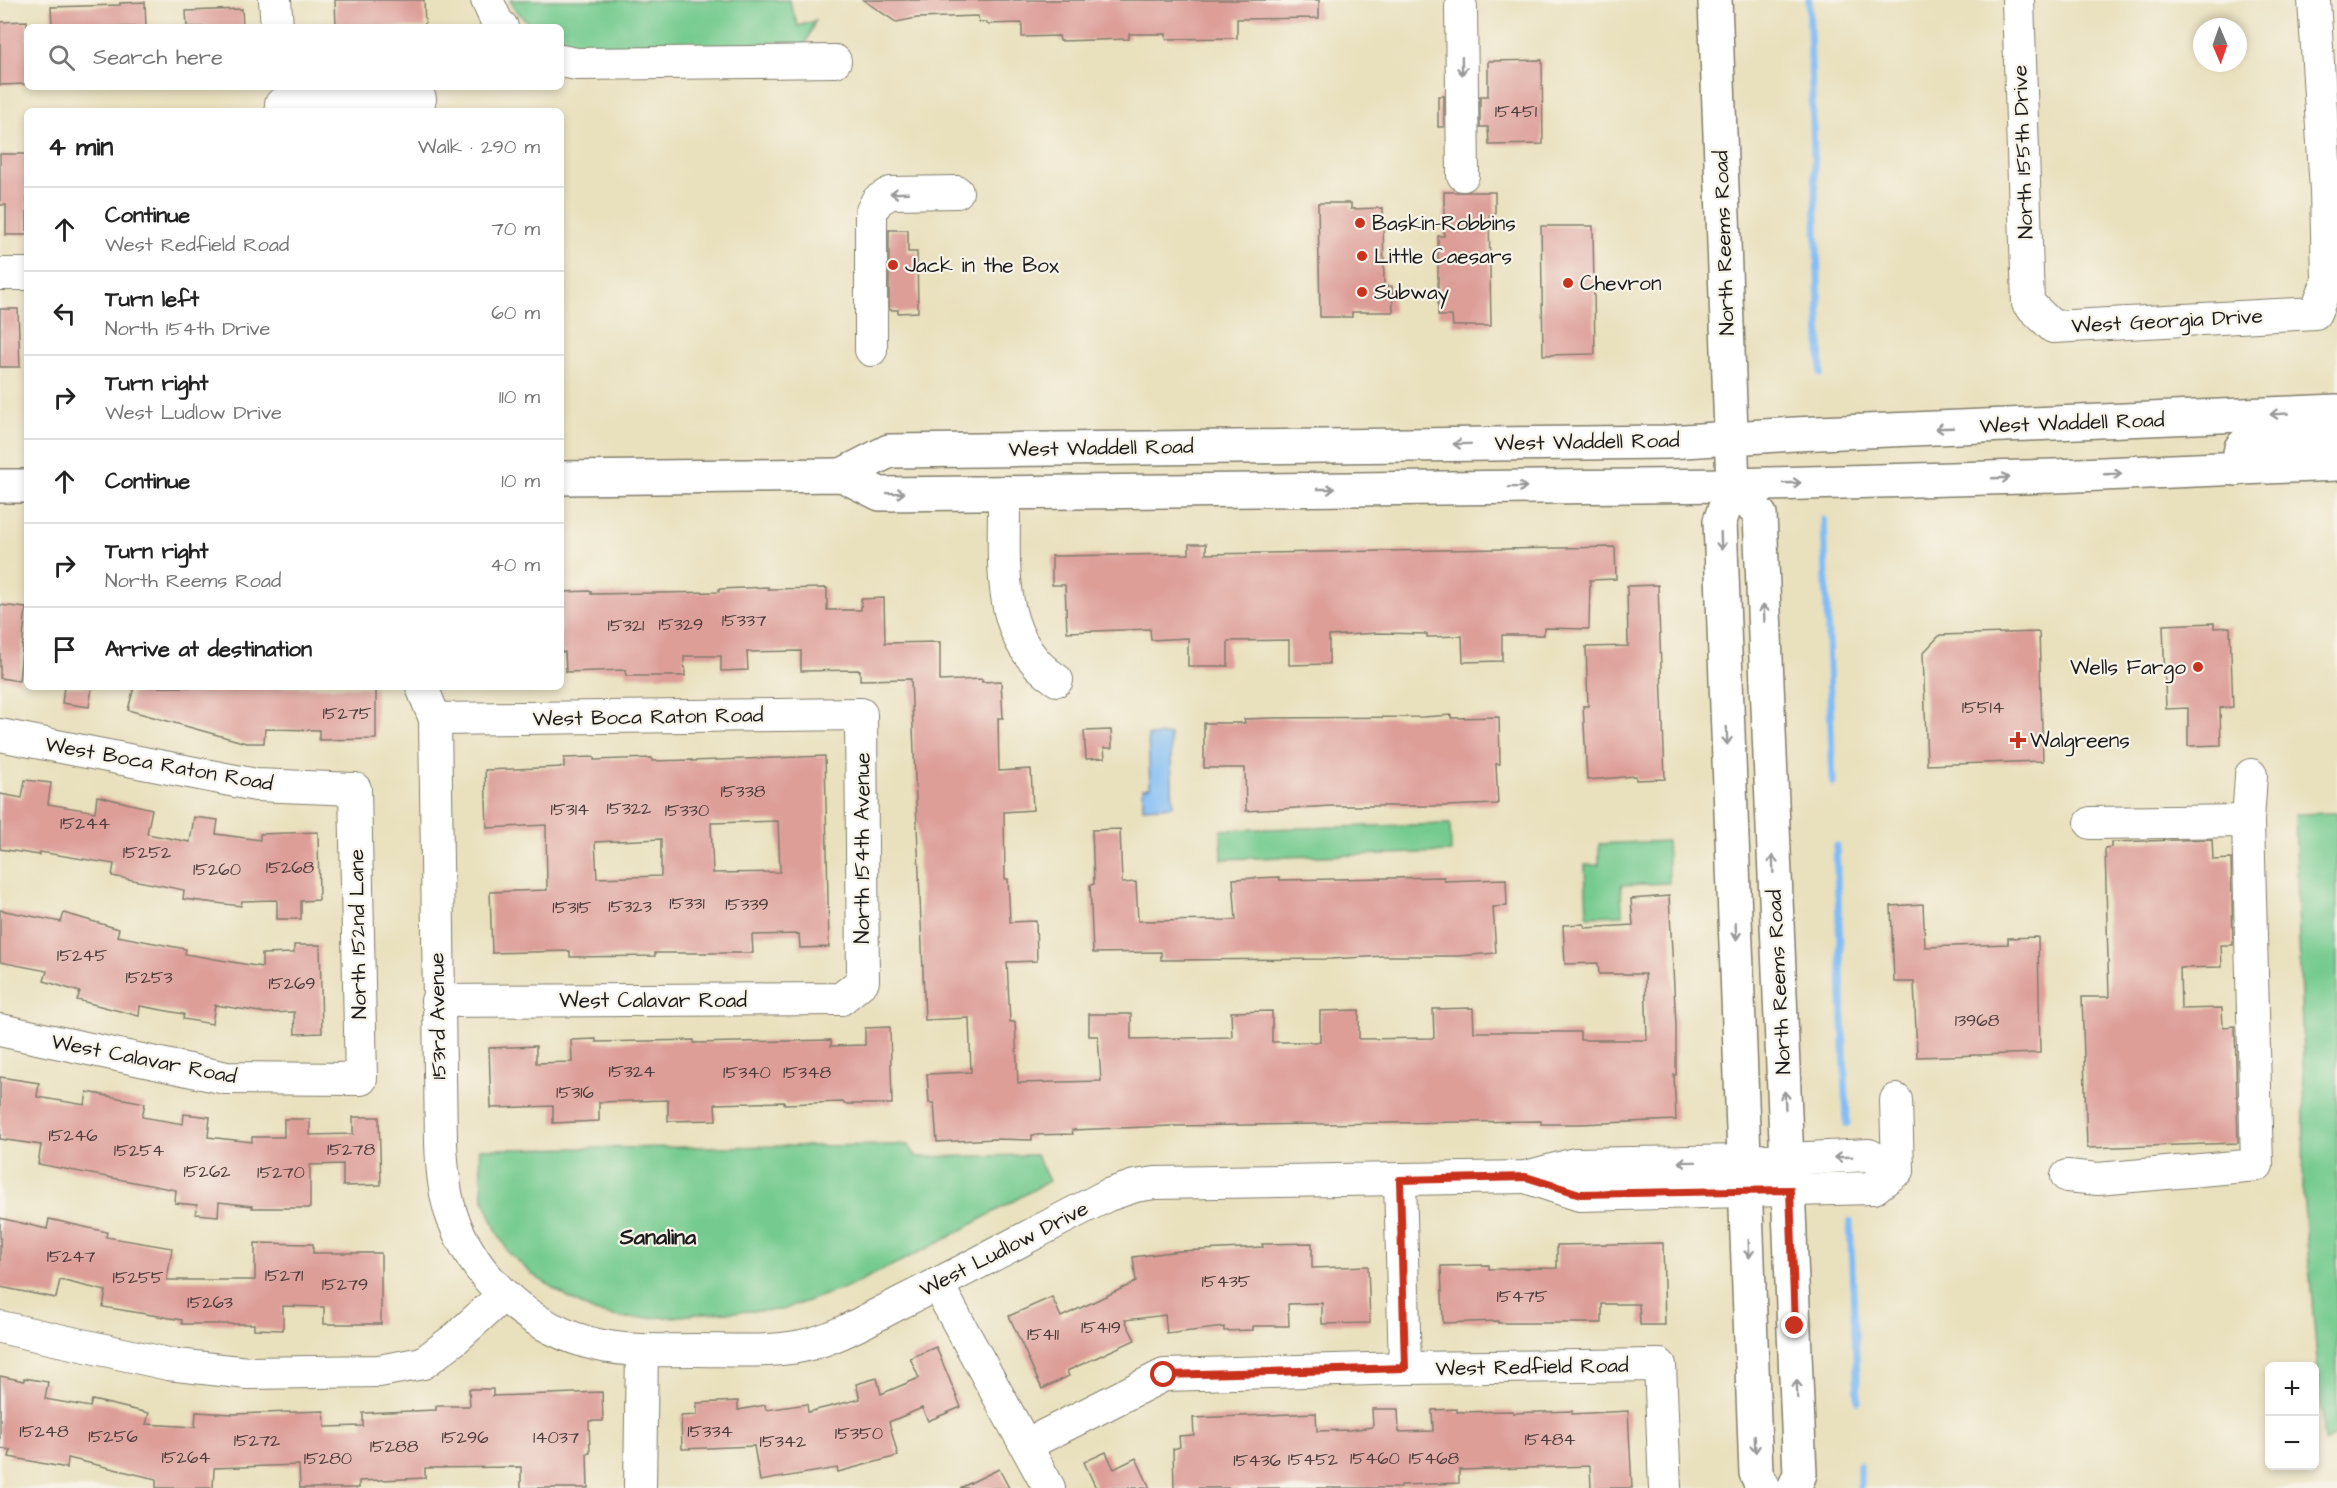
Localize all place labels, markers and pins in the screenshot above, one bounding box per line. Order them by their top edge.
place label: Baskin-Robbins [1372,209,1516,238]
marker: Baskin-Robbins [1353,216,1367,230]
place label: Little Caesars [1374,242,1512,271]
marker: Little Caesars [1355,249,1369,263]
place label: Jack in the Box [905,251,1059,280]
marker: Jack in the Box [886,258,900,272]
place label: Chevron [1580,269,1661,298]
marker: Chevron [1561,276,1575,290]
place label: Subway [1374,278,1450,309]
marker: Subway [1355,285,1369,299]
place label: Wells Fargo [2070,653,2186,684]
marker: Wells Fargo [2191,660,2205,674]
place label: Walgreens [2030,726,2130,757]
marker: Walgreens [2011,733,2025,747]

